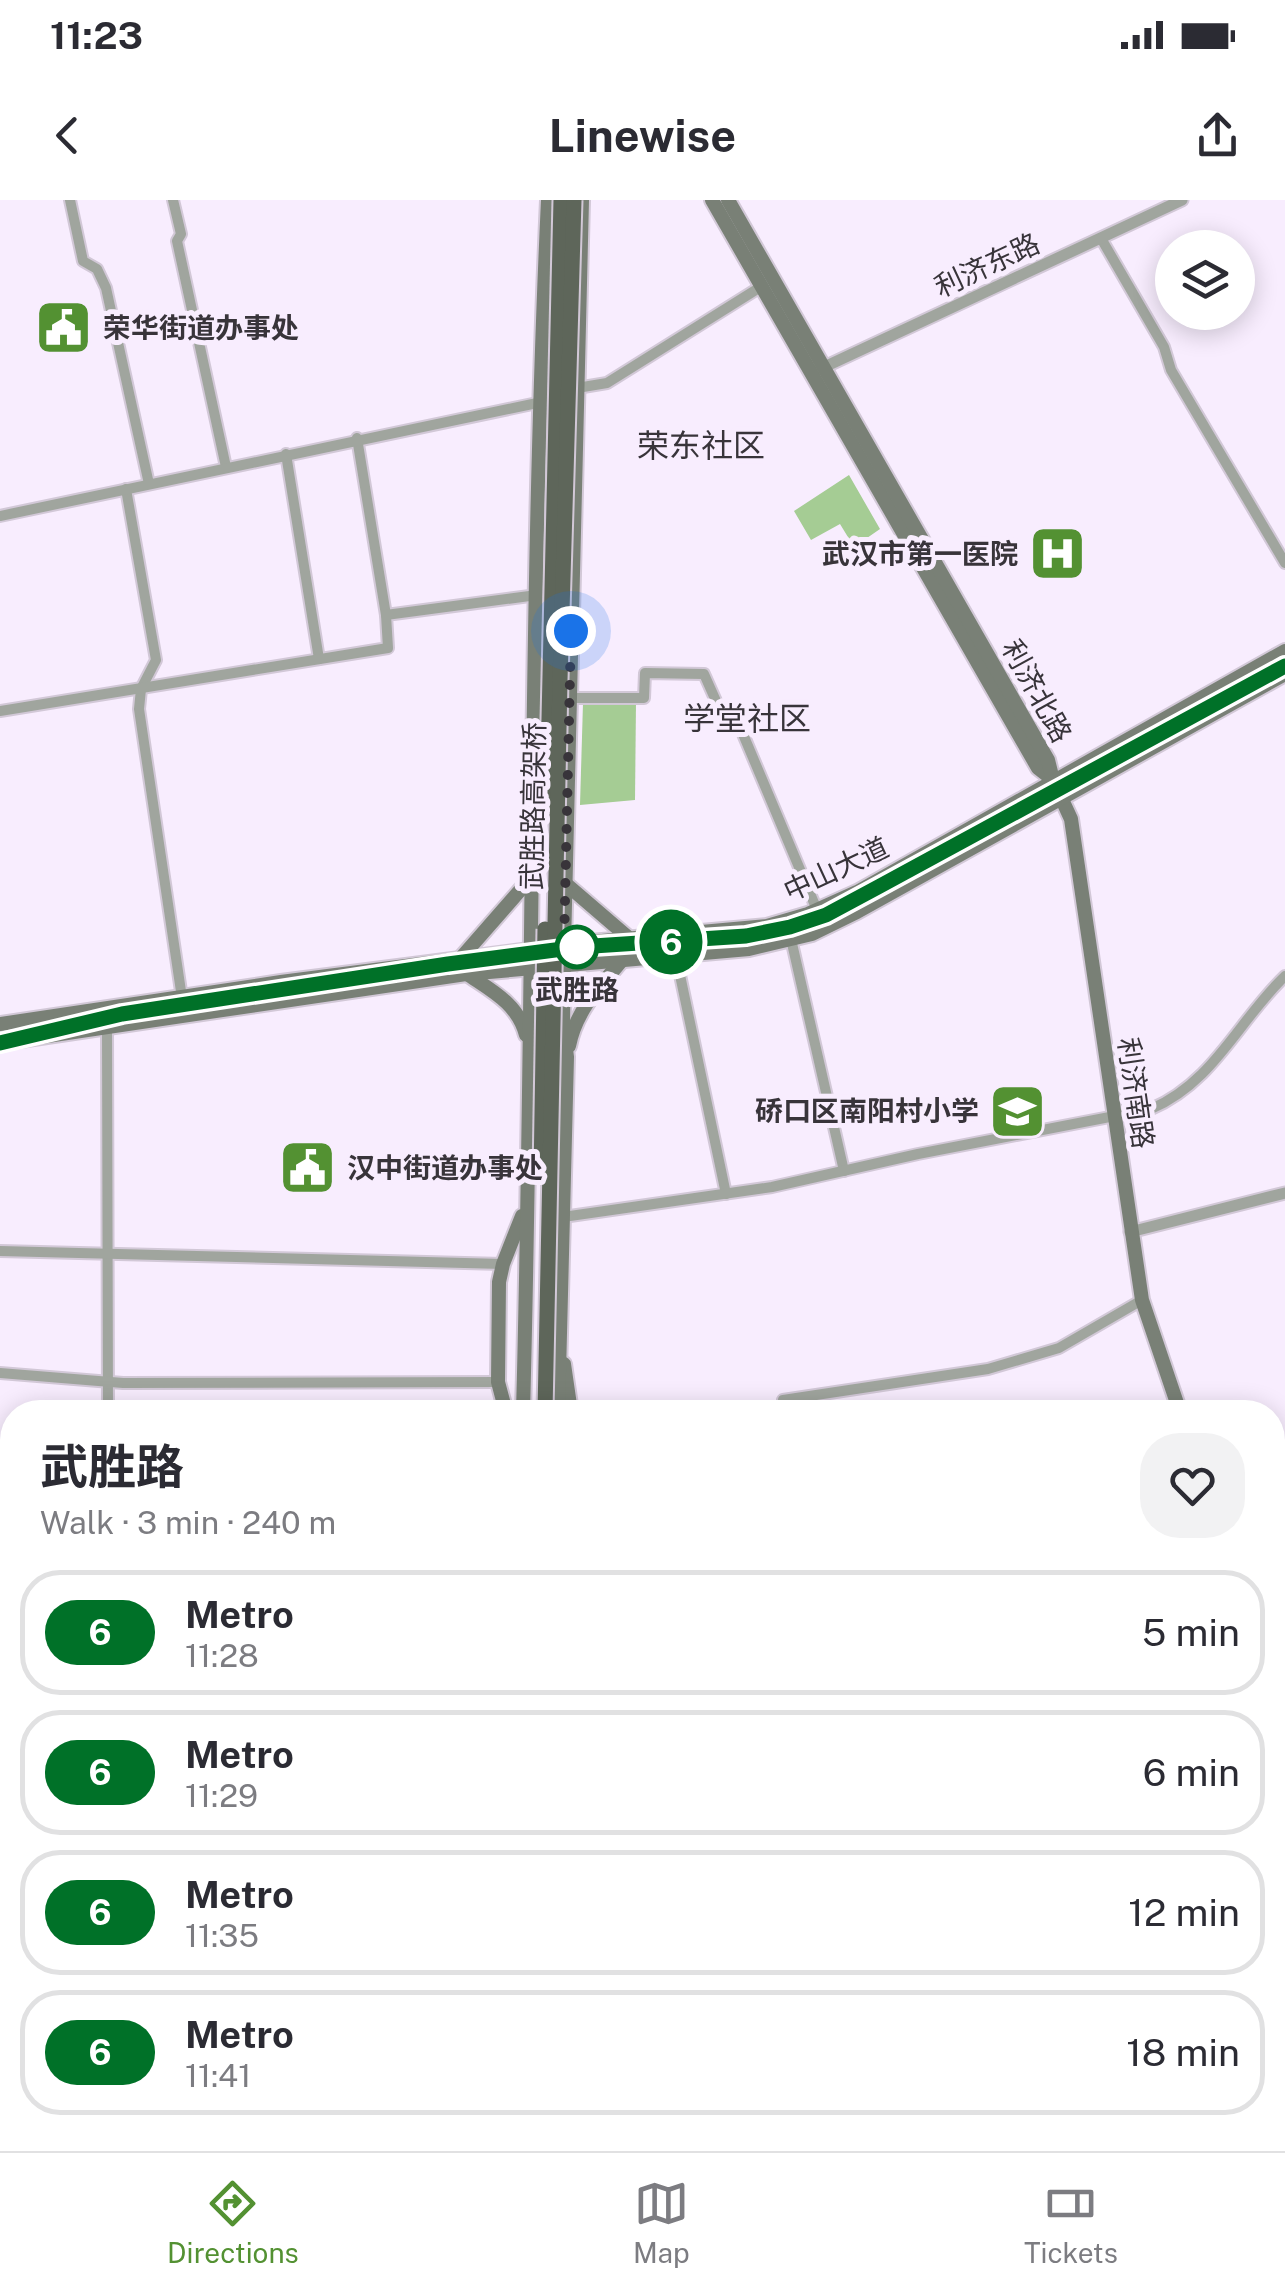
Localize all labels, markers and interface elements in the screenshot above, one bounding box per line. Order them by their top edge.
text: 11:23 [50,13,143,58]
icon: back [40,108,95,163]
icon: share [1190,108,1245,163]
text: Linewise [549,109,736,162]
street label: 利济东路 [929,226,1045,303]
map controls [1155,230,1255,330]
button: layers [1155,230,1255,330]
public building icon: 荣华街道办事处 [34,298,94,358]
place label: 荣华街道办事处 [103,311,299,344]
district label: 荣东社区 [637,427,765,464]
hospital icon: 武汉市第一医院 [1027,524,1087,584]
place label: 武汉市第一医院 [822,537,1018,570]
your location [546,606,596,656]
street label: 利济北路 [996,634,1079,748]
district label: 学堂社区 [683,700,811,737]
street label: 武胜路高架桥 [515,722,550,890]
street label: 中山大道 [778,830,894,907]
line badge: 6 [638,910,704,974]
text: 6 [659,922,683,963]
marker: 武胜路 [556,926,598,968]
place label: 武胜路 [535,973,619,1006]
street label: 利济南路 [1112,1035,1161,1151]
school or university icon: 硚口区南阳村小学 [988,1081,1048,1141]
place label: 硚口区南阳村小学 [755,1094,979,1127]
public building icon: 汉中街道办事处 [278,1138,338,1198]
place label: 汉中街道办事处 [347,1151,543,1184]
button: heart [1140,1433,1245,1538]
text: 武胜路 [40,1438,184,1495]
text: Walk · 3 min · 240 m [40,1504,336,1541]
text: Metro [185,1592,294,1637]
text: 5 min [1142,1610,1240,1655]
text: 6 [88,1612,112,1653]
text: 11:28 [185,1637,259,1674]
text: Metro [185,1732,294,1777]
text: 6 min [1143,1750,1240,1795]
text: 6 [88,1752,112,1793]
text: 11:29 [185,1777,258,1814]
text: Metro [185,1872,294,1917]
text: 12 min [1128,1890,1240,1935]
text: 6 [88,1892,112,1933]
text: 11:35 [185,1917,259,1954]
text: Metro [185,2012,294,2057]
text: 18 min [1126,2030,1240,2075]
text: 6 [88,2032,112,2073]
text: 11:41 [185,2057,251,2094]
tab: Directions [167,2176,299,2269]
tab: Map [633,2176,690,2269]
tab: Tickets [1024,2176,1118,2269]

